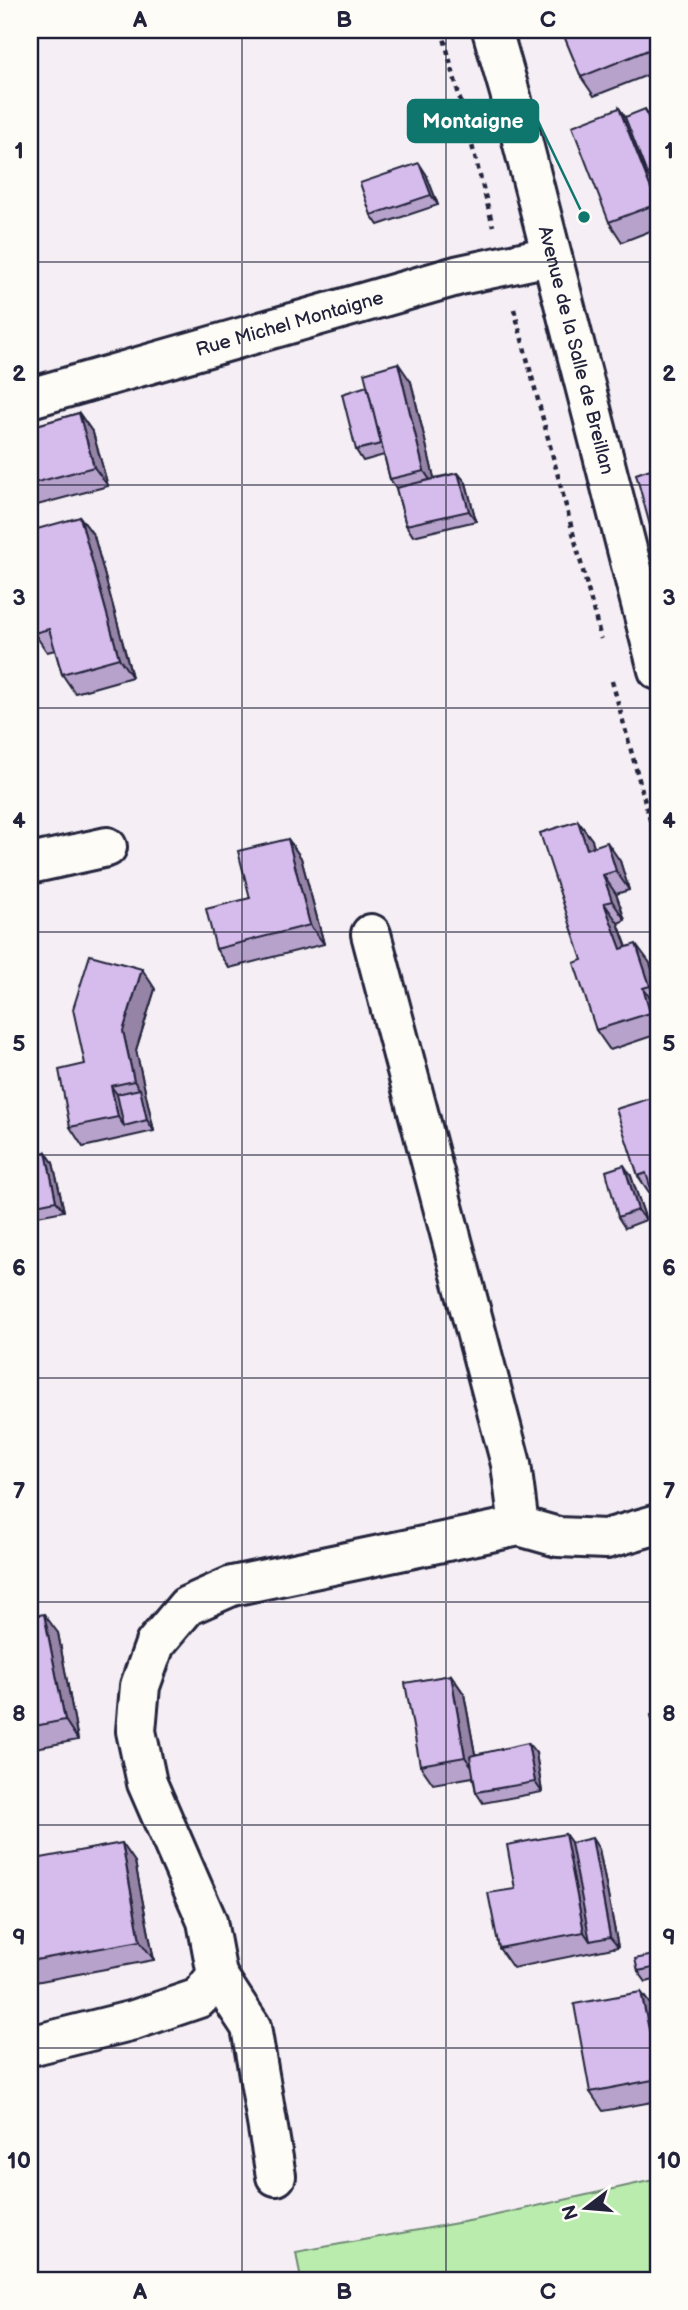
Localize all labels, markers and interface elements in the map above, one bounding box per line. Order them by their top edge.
text: A [132,6,148,34]
text: B [336,6,352,34]
text: C [540,6,556,34]
callout: Montaigne [408,100,538,142]
text: Montaigne [422,109,524,134]
text: 1 [14,137,24,165]
text: 1 [664,137,674,165]
street label: Avenue de la Salle de Breillan [533,224,619,477]
street label: Rue Michel Montaigne [193,286,386,361]
text: 2 [12,360,26,388]
text: 2 [662,360,676,388]
text: 3 [12,584,26,612]
text: 3 [662,584,676,612]
text: 4 [12,807,26,835]
text: 4 [662,807,676,835]
text: 5 [12,1030,26,1058]
text: 5 [662,1030,676,1058]
text: 6 [12,1254,26,1282]
text: 6 [662,1254,676,1282]
text: 7 [13,1477,26,1505]
text: 7 [663,1477,676,1505]
text: 8 [12,1700,26,1728]
text: 8 [662,1700,676,1728]
text: 9 [12,1924,26,1952]
text: 9 [662,1924,676,1952]
text: 10 [7,2147,31,2175]
text: 10 [657,2147,681,2175]
north arrow [552,2174,622,2244]
text: N [558,2202,584,2222]
text: A [132,2278,148,2306]
text: B [336,2278,352,2306]
text: C [540,2278,556,2306]

